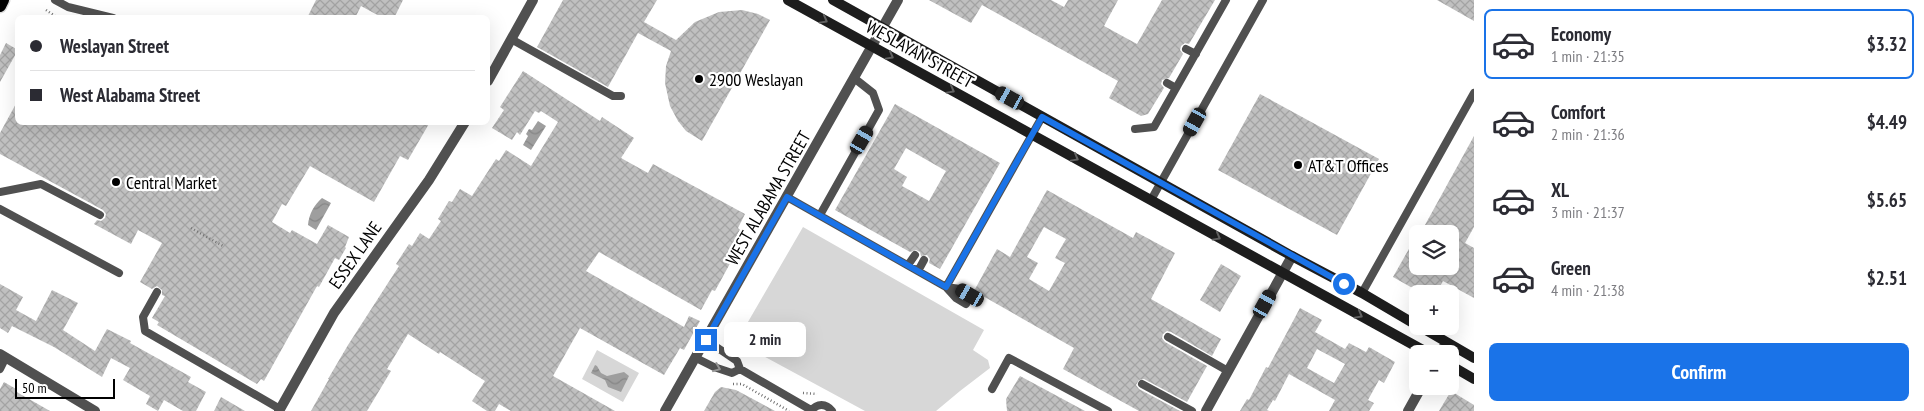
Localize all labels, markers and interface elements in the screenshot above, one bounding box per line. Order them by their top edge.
one-way arrow [818,14,827,24]
street label: WESLAYAN STREET [862,15,978,93]
icon: car [1491,22,1536,67]
text: Economy [1551,22,1611,46]
text: $3.32 [1867,32,1907,56]
text: Weslayan Street [60,34,169,58]
text: 1 min · 21:35 [1551,46,1625,66]
one-way arrow [885,50,894,60]
place label: 2900 Weslayan [709,68,803,91]
marker: 2900 Weslayan [693,73,705,85]
text: West Alabama Street [60,83,200,107]
one-way arrow [946,84,955,94]
car [993,84,1026,112]
icon: car [1491,100,1536,145]
text: Comfort [1551,100,1605,124]
car [1181,105,1208,139]
text: $4.49 [1867,110,1907,134]
car [848,123,875,157]
text: 2 min · 21:36 [1551,124,1625,144]
street label: WEST ALABAMA STREET [720,127,816,269]
one-way arrow [1070,152,1079,162]
place label: AT&T Offices [1308,154,1389,177]
marker: AT&T Offices [1292,159,1304,171]
place label: Central Market [126,171,217,194]
marker: Central Market [110,176,122,188]
icon: car [1491,178,1536,223]
text: XL [1551,178,1569,202]
text: $5.65 [1867,188,1907,212]
text: 3 min · 21:37 [1551,202,1625,222]
street label: ESSEX LANE [324,217,386,293]
map controls [1409,225,1459,395]
button: layers [1409,225,1459,275]
one-way arrow [1212,230,1221,240]
icon: car [1491,256,1536,301]
text: Green [1551,256,1591,280]
text: $2.51 [1867,266,1907,290]
route start [1333,273,1355,295]
text: 4 min · 21:38 [1551,280,1625,300]
car [953,281,986,309]
button: + [1409,285,1459,335]
car [1251,287,1278,321]
one-way arrow [1354,309,1363,319]
callout: 2 min [724,322,806,358]
route end [695,329,717,351]
text: 2 min [749,329,781,349]
button: Confirm [1489,343,1909,401]
button: − [1409,345,1459,395]
one-way arrow [712,362,721,372]
scale bar [15,376,115,399]
text: 50 m [22,379,47,397]

